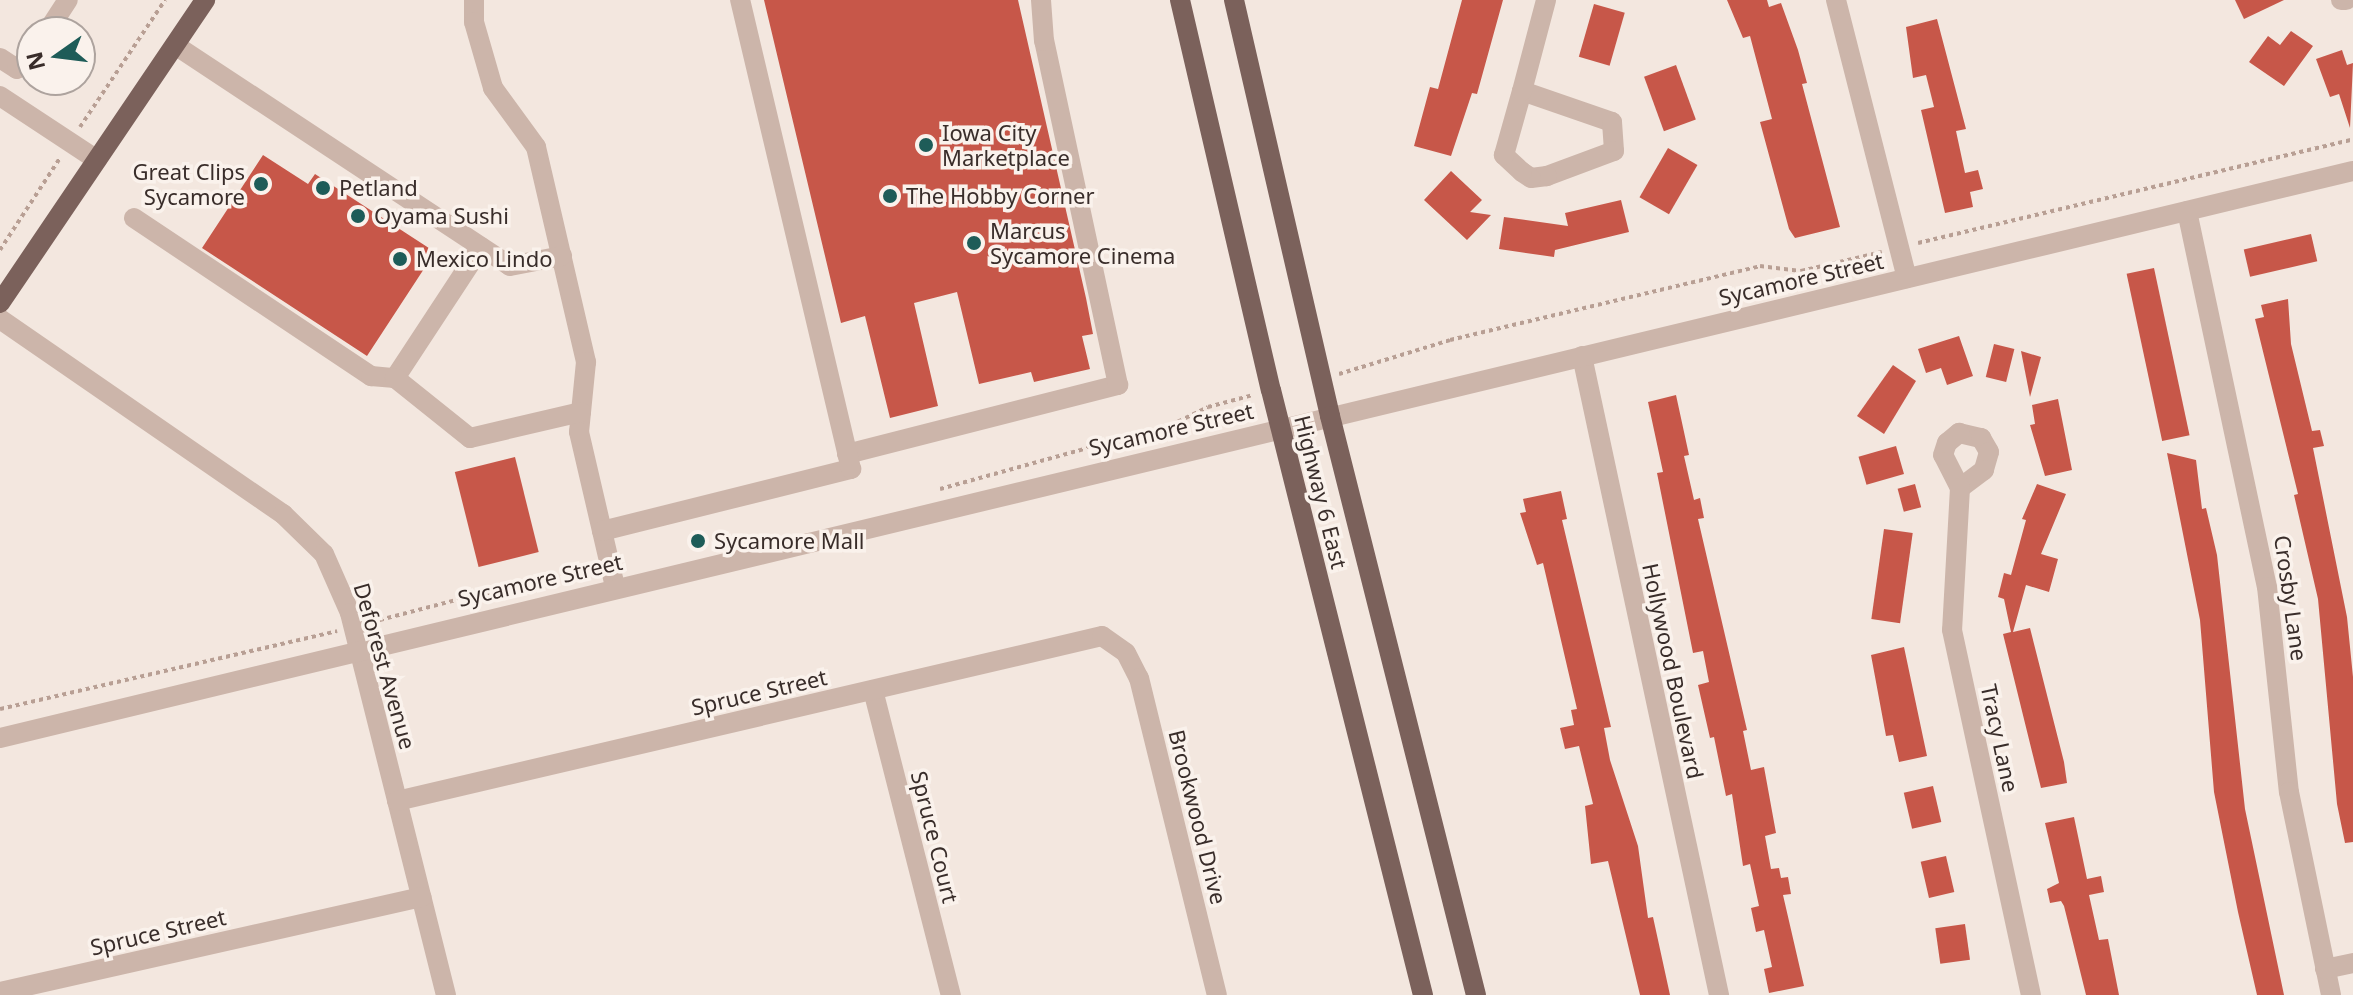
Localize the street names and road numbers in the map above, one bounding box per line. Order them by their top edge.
street label: Sycamore Street [1716,247,1886,311]
street label: Sycamore Street [1086,397,1256,461]
street label: Highway 6 East [1289,413,1353,571]
street label: Crosby Lane [2269,534,2313,662]
street label: Sycamore Street [455,548,625,612]
street label: Hollywood Boulevard [1637,561,1709,781]
street label: Deforest Avenue [349,580,421,752]
street label: Spruce Street [689,664,829,720]
street label: Tracy Lane [1976,682,2024,794]
street label: Brookwood Drive [1164,727,1232,907]
street label: Spruce Court [906,768,964,906]
street label: Spruce Street [88,904,228,960]

